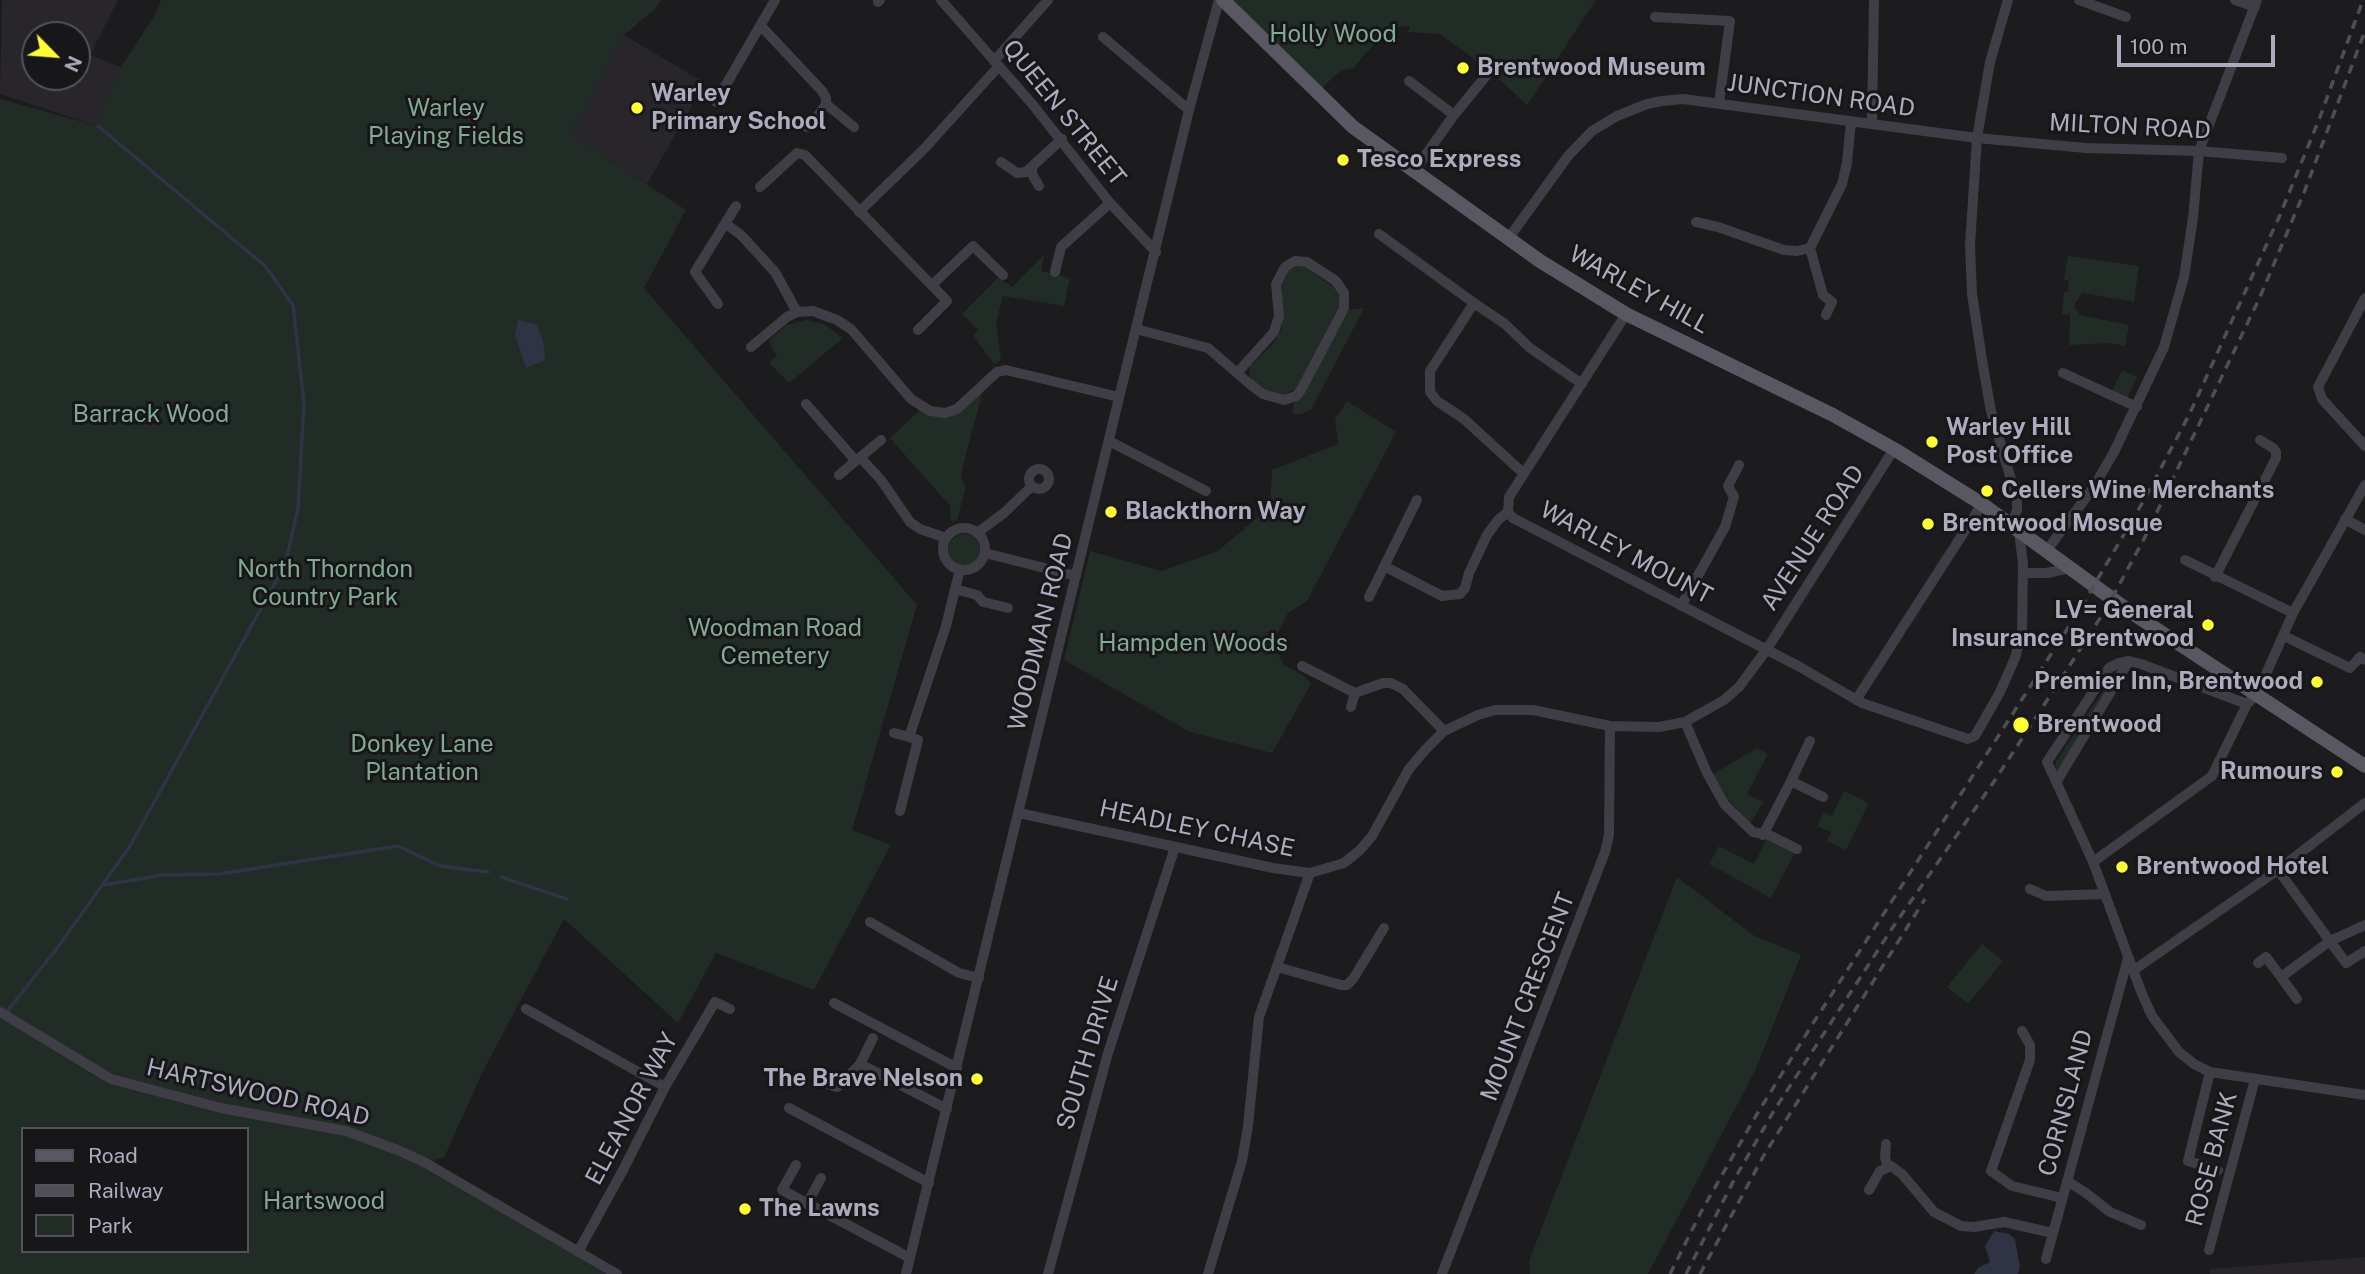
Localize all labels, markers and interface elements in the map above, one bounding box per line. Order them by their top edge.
north arrow [21,21,91,91]
park label: Holly Wood [1269,21,1397,49]
scale bar [2120,21,2278,65]
street label: QUEEN STREET [996,34,1132,192]
text: 100 m [2130,34,2187,59]
text: N [60,53,86,75]
place label: Brentwood Museum [1477,54,1706,82]
marker: Brentwood Museum [1455,60,1471,76]
street label: JUNCTION ROAD [1725,69,1917,123]
place label: Warley Primary School [651,80,826,136]
park label: Warley Playing Fields [368,95,524,151]
marker: Warley Primary School [629,100,645,116]
street label: MILTON ROAD [2048,108,2212,146]
place label: Tesco Express [1357,146,1521,174]
marker: Tesco Express [1335,152,1351,168]
street label: WARLEY HILL [1564,240,1714,340]
park label: Barrack Wood [73,401,229,429]
place label: Warley Hill Post Office [1946,414,2073,470]
marker: Warley Hill Post Office [1924,434,1940,450]
street label: AVENUE ROAD [1755,460,1871,616]
place label: Cellers Wine Merchants [2001,477,2274,505]
marker: Cellers Wine Merchants [1979,483,1995,499]
street label: WARLEY MOUNT [1535,496,1717,610]
place label: Blackthorn Way [1125,498,1306,526]
marker: Blackthorn Way [1103,504,1119,520]
place label: Brentwood Mosque [1942,510,2163,538]
marker: Brentwood Mosque [1920,516,1936,532]
street label: WOODMAN ROAD [1002,530,1080,734]
park label: North Thorndon Country Park [237,556,413,612]
place label: LV= General Insurance Brentwood [1951,597,2194,653]
park label: Woodman Road Cemetery [688,615,862,671]
marker: LV= General Insurance Brentwood [2200,617,2216,633]
park label: Hampden Woods [1098,630,1288,658]
place label: Premier Inn, Brentwood [2034,668,2303,696]
marker: Premier Inn, Brentwood [2309,674,2325,690]
place label: Brentwood [2037,711,2162,739]
marker: Brentwood [2011,715,2031,735]
park label: Donkey Lane Plantation [350,731,494,787]
place label: Rumours [2220,758,2323,786]
marker: Rumours [2329,764,2345,780]
street label: HEADLEY CHASE [1097,794,1297,864]
place label: Brentwood Hotel [2136,853,2329,881]
marker: Brentwood Hotel [2114,859,2130,875]
street label: MOUNT CRESCENT [1475,889,1581,1105]
street label: SOUTH DRIVE [1051,973,1125,1133]
street label: CORNSLAND [2033,1027,2099,1179]
street label: ELEANOR WAY [580,1028,684,1190]
street label: HARTSWOOD ROAD [144,1053,372,1133]
place label: The Brave Nelson [764,1065,963,1093]
marker: The Brave Nelson [969,1071,985,1087]
street label: ROSE BANK [2180,1089,2244,1229]
legend [21,1127,248,1253]
text: Road [88,1143,138,1168]
text: Railway [88,1178,164,1203]
park label: Hartswood [263,1188,385,1216]
place label: The Lawns [759,1195,880,1223]
marker: The Lawns [737,1201,753,1217]
text: Park [88,1213,133,1238]

